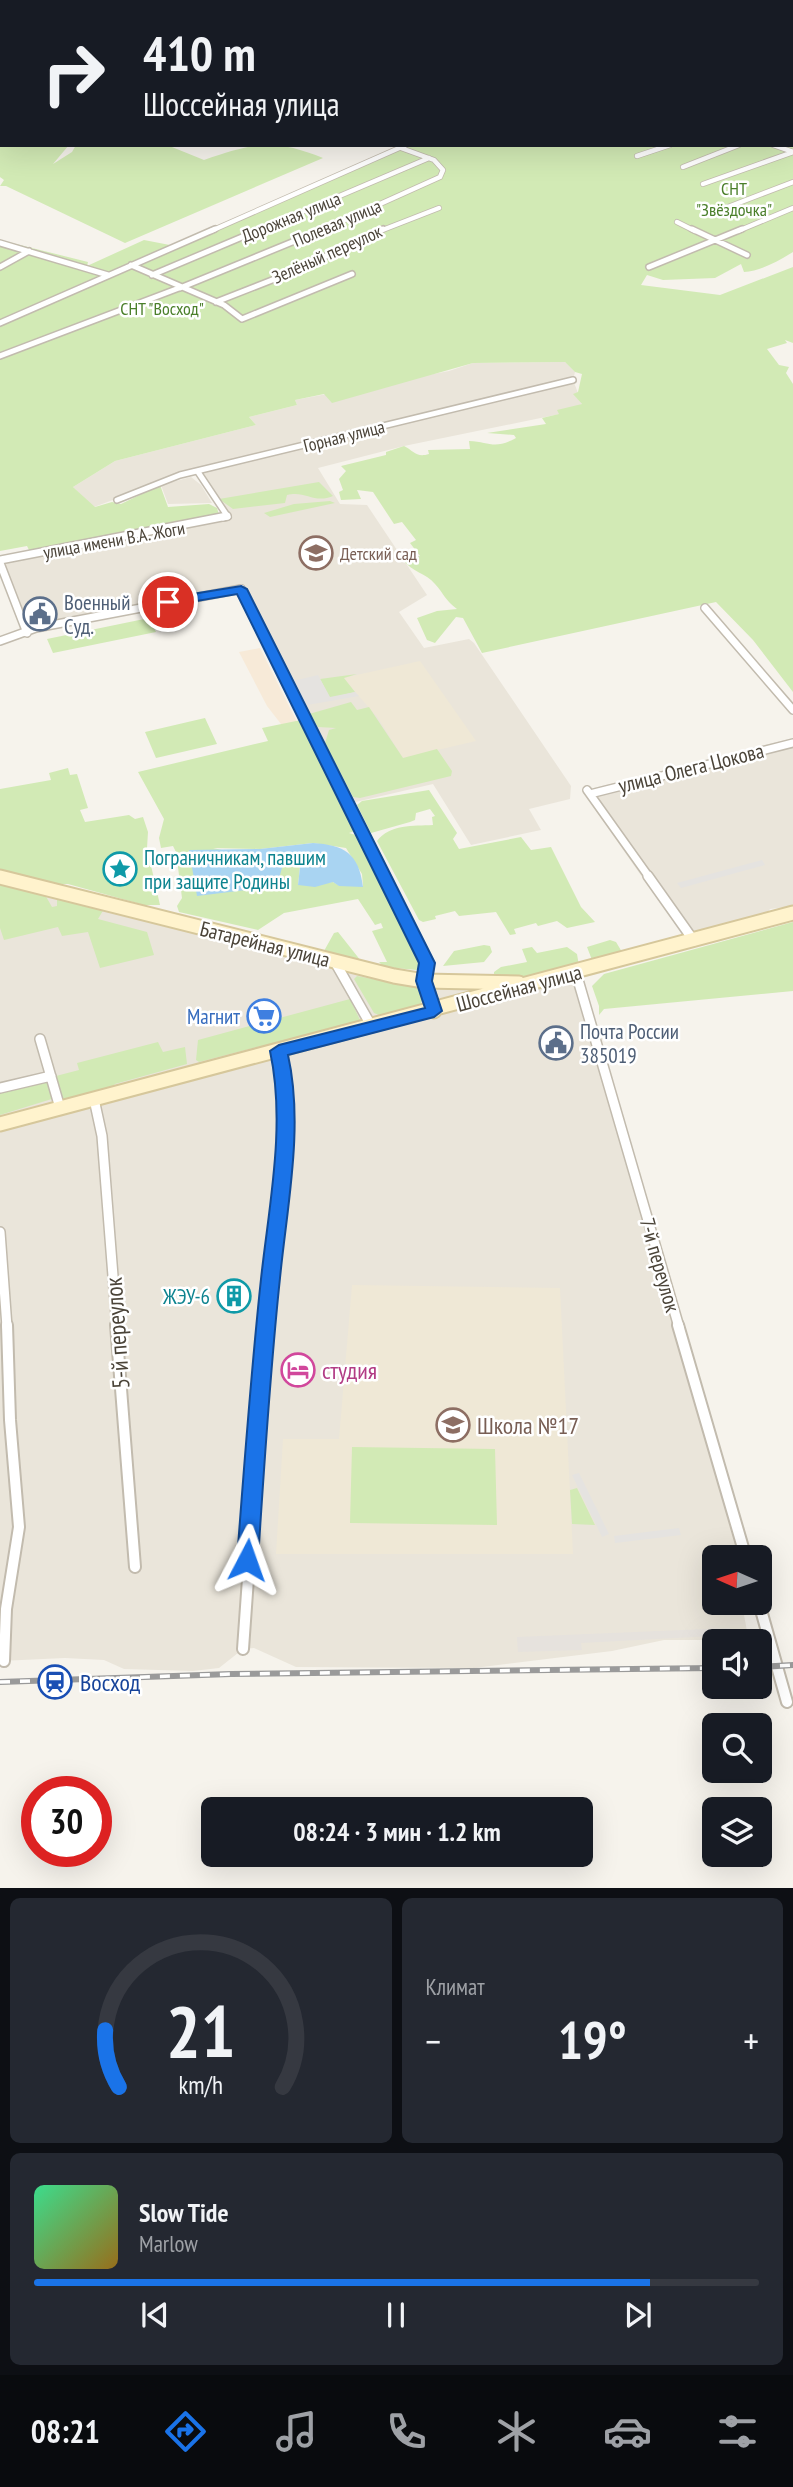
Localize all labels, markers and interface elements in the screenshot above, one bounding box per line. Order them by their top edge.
text: 410 m [143,21,256,85]
icon: right [28,28,119,119]
text: Шоссейная улица [143,83,339,125]
park label: СНТ "Звёздочка" [696,177,772,221]
street label: Дорожная улица [238,187,344,247]
street label: Полевая улица [289,194,385,252]
street label: Зелёный переулок [269,220,385,288]
park label: СНТ "Восход" [120,297,204,320]
street label: Горная улица [301,415,387,457]
street label: улица имени В.А. Жоги [41,516,187,564]
school or university icon: Детский сад [297,534,335,572]
place label: Детский сад [340,542,417,565]
pin [138,572,198,632]
icon: arrive [149,583,187,621]
place label: Военный Суд. [64,589,130,640]
public building icon: Военный Суд. [21,595,59,633]
street label: улица Олега Цокова [615,737,767,799]
place label: Пограничникам, павшим при защите Родины [144,844,326,895]
place icon: Пограничникам, павшим при защите Родины [101,850,139,888]
street label: Батарейная улица [197,915,333,973]
street label: Шоссейная улица [453,958,585,1018]
supermarket icon: Магнит [245,997,283,1035]
place label: Магнит [187,1003,240,1030]
place label: Почта России 385019 [580,1018,679,1069]
public building icon: Почта России 385019 [537,1024,575,1062]
street label: 7-й переулок [634,1215,686,1315]
street label: 5-й переулок [98,1275,136,1390]
building icon: ЖЭУ-6 [215,1277,253,1315]
place label: ЖЭУ-6 [162,1283,210,1310]
hotel icon: студия [279,1351,317,1389]
place label: студия [322,1355,377,1386]
school or university icon: Школа №17 [434,1406,472,1444]
place label: Школа №17 [477,1410,579,1441]
position arrow [210,1523,284,1597]
north arrow [702,1545,772,1615]
map controls [702,1545,772,1867]
button: sound [702,1629,772,1699]
station icon: Восход [36,1663,74,1701]
place label: Восход [80,1667,141,1698]
button: search [702,1713,772,1783]
speed limit sign: 30 [21,1776,112,1867]
button: layers [702,1797,772,1867]
text: 08:24 · 3 мин · 1.2 km [293,1815,501,1848]
text: Климат [426,1972,485,2001]
text: 21 [166,1983,236,2077]
text: 19° [558,2006,627,2073]
text: − [426,2016,441,2065]
text: + [743,2016,759,2065]
text: km/h [179,2068,223,2100]
text: Slow Tide [139,2196,229,2229]
text: Marlow [139,2229,198,2258]
icon: previous [136,2296,174,2334]
icon: pause [377,2296,415,2334]
icon: next [619,2296,657,2334]
icon: directions [161,2407,210,2456]
icon: music [272,2407,321,2456]
icon: phone [382,2407,431,2456]
icon: climate [492,2407,541,2456]
icon: car [603,2407,652,2456]
icon: filters [713,2407,762,2456]
text: 08:21 [31,2410,100,2452]

